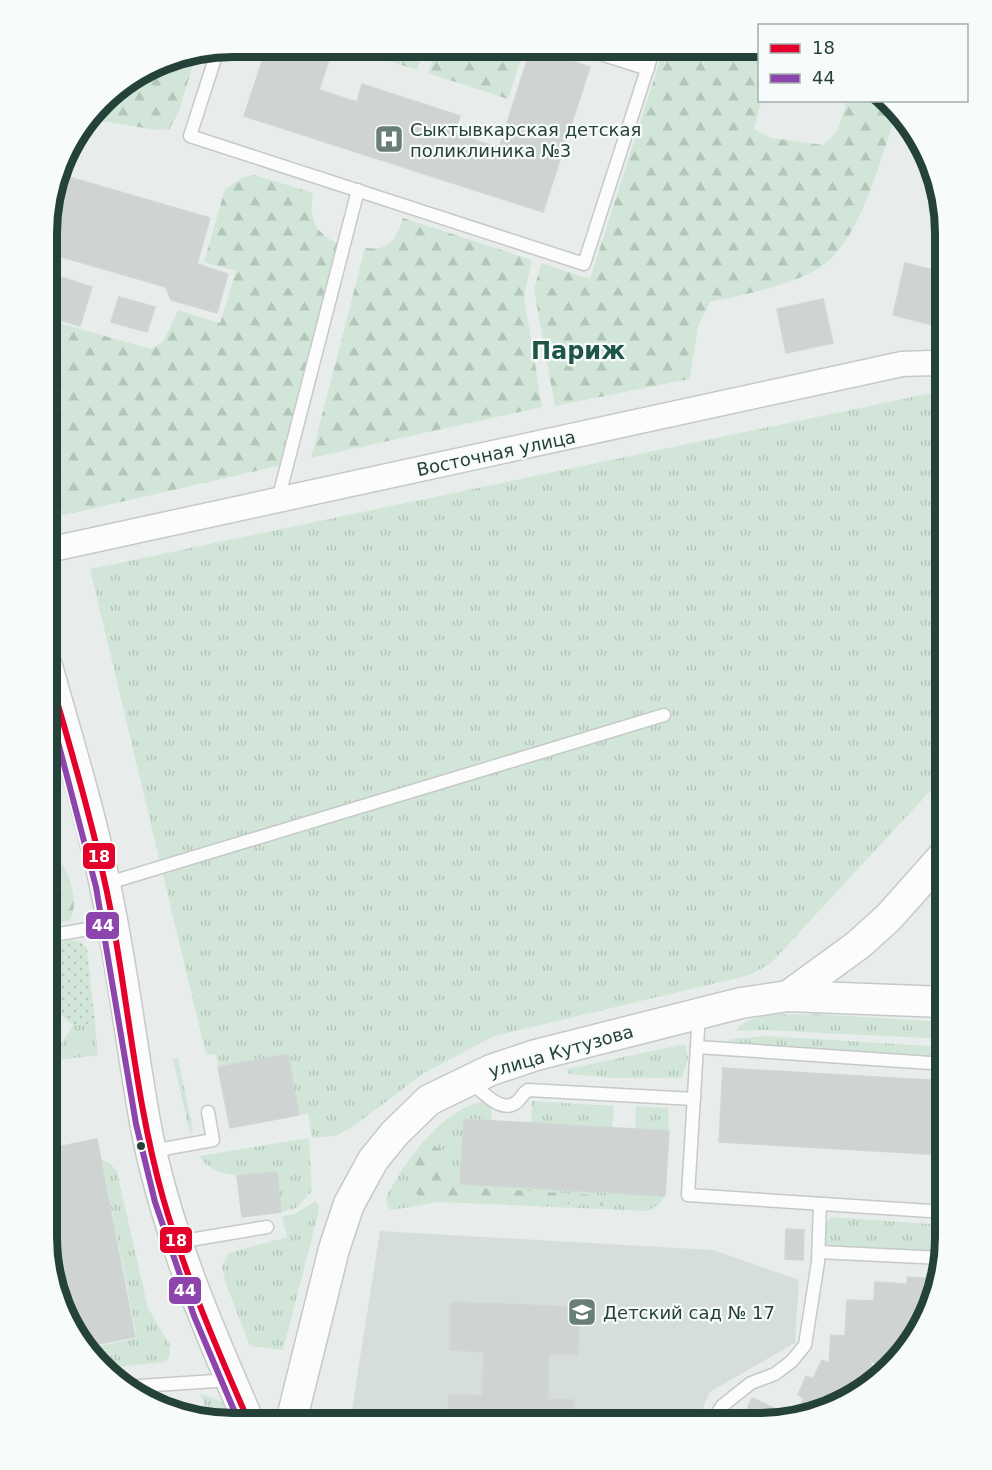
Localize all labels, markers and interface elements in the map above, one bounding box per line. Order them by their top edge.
legend [758,24,968,102]
text: 18 [812,37,835,58]
text: 44 [812,67,835,88]
place label: Сыктывкарская детская поликлиника №3 [410,119,641,161]
hospital icon: Сыктывкарская детская поликлиника №3 [373,123,405,155]
district label: Париж [531,337,625,365]
street label: Восточная улица [415,426,577,480]
line badge: 18 [82,842,116,870]
text: 18 [88,847,110,866]
line badge: 44 [85,911,120,940]
text: 44 [92,916,114,935]
street label: улица Кутузова [486,1020,636,1082]
unlabelled marker [135,1140,147,1152]
line badge: 18 [159,1226,193,1254]
text: 18 [165,1231,187,1250]
line badge: 44 [168,1276,202,1305]
text: 44 [174,1281,196,1300]
school or university icon: Детский сад № 17 [566,1296,598,1328]
place label: Детский сад № 17 [603,1302,775,1323]

